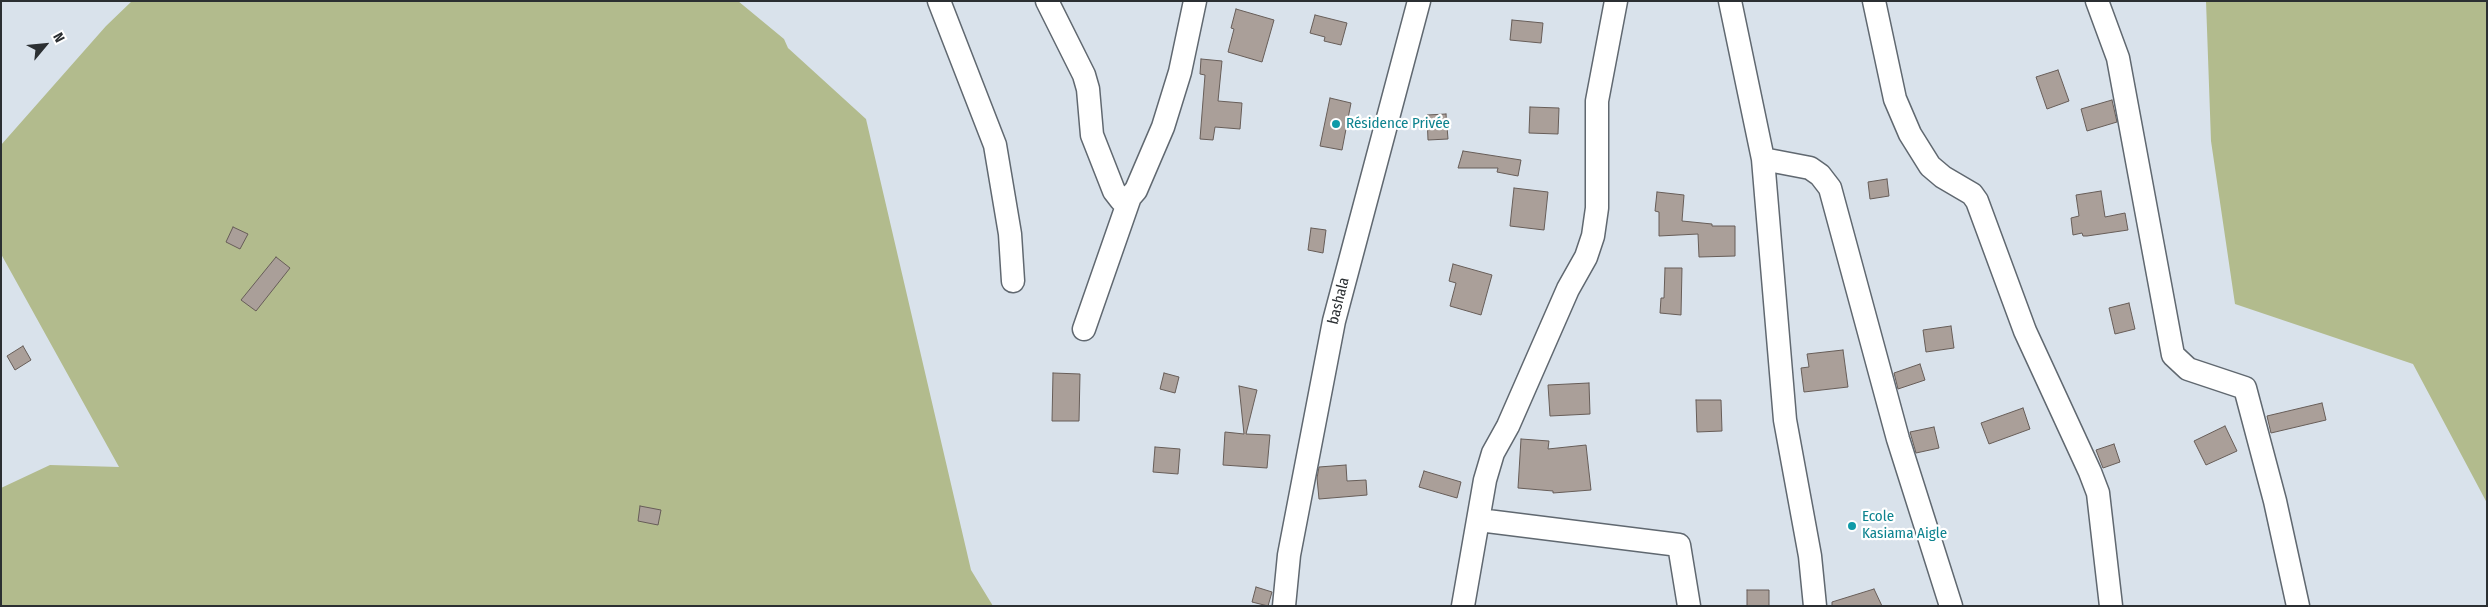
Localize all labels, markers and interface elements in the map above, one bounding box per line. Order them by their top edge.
north arrow [20,20,70,70]
text: N [49,30,68,45]
place label: Résidence Privée [1346,115,1450,133]
marker: Résidence Privée [1330,118,1342,130]
street label: bashala [1324,276,1354,326]
place label: Ecole Kasiama Aigle [1862,508,1947,543]
marker: Ecole Kasiama Aigle [1846,520,1858,532]

